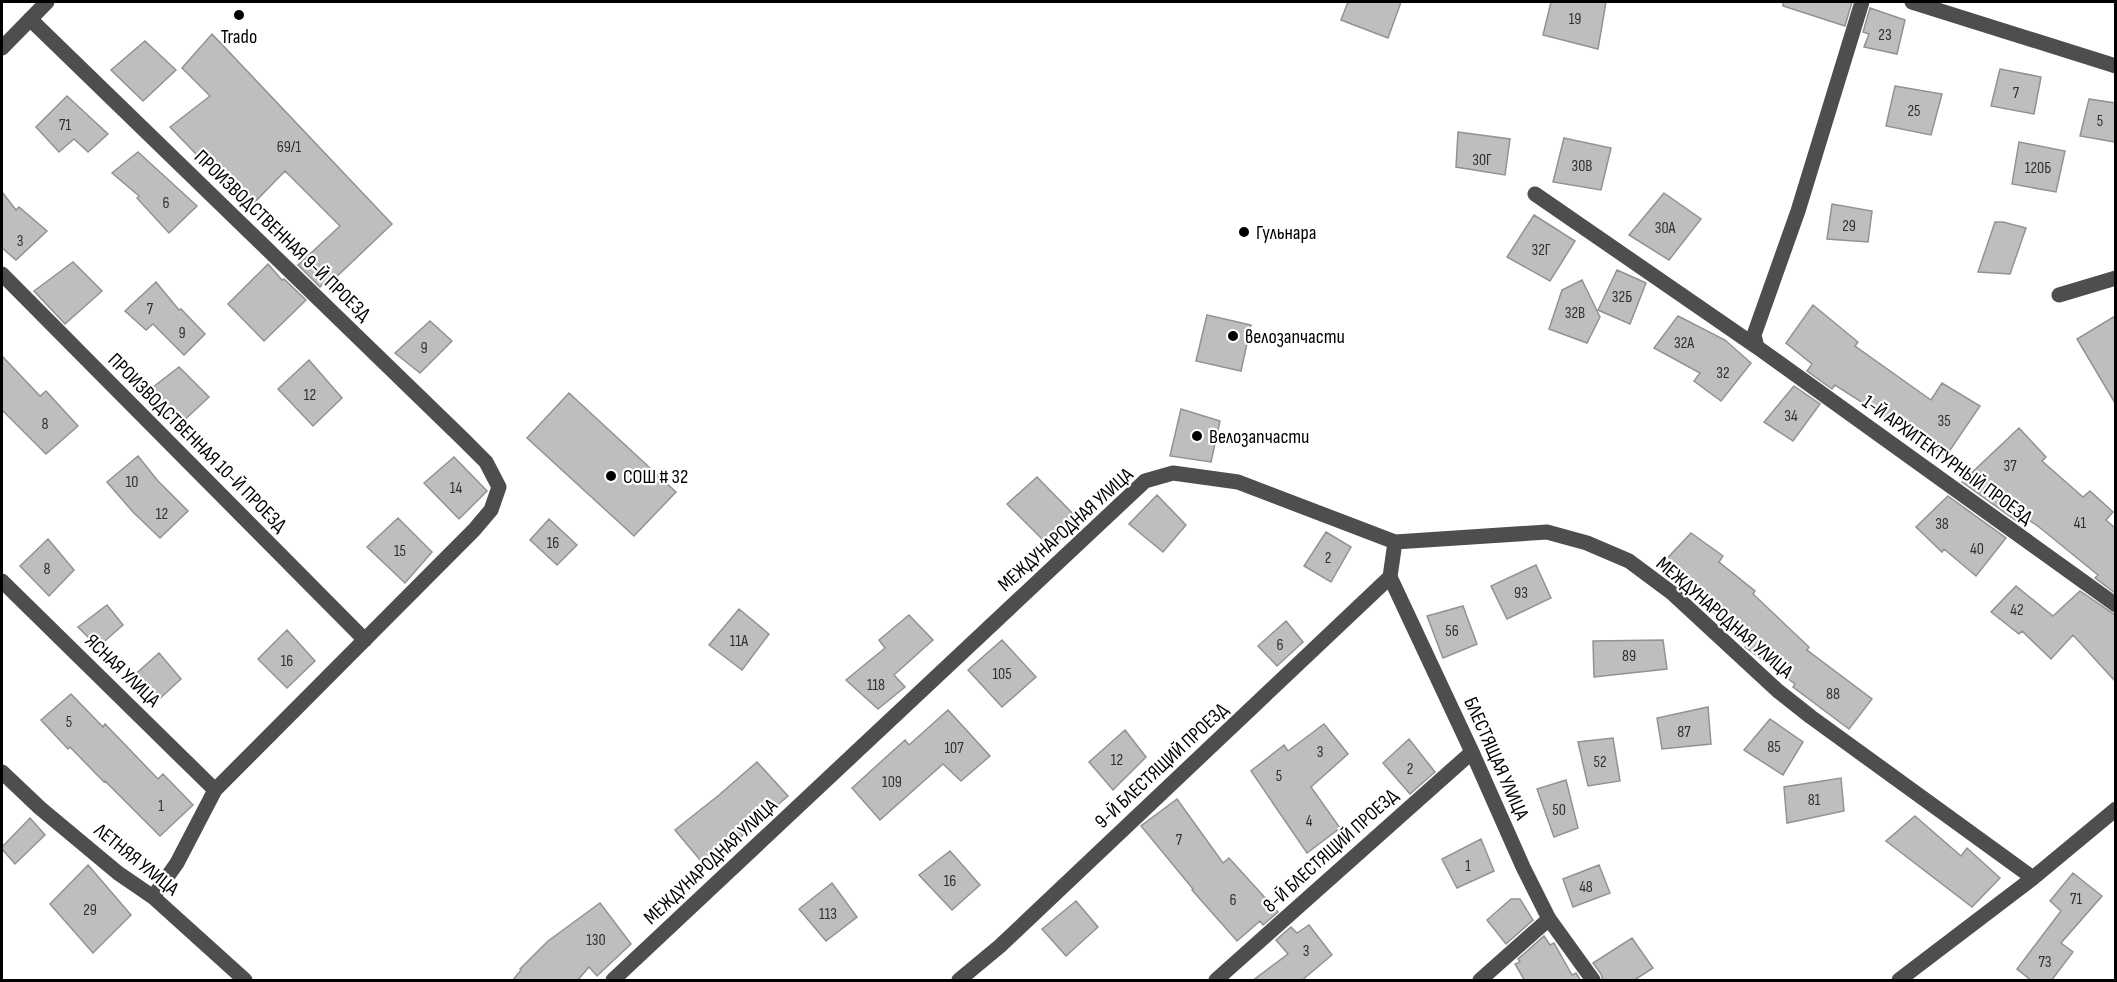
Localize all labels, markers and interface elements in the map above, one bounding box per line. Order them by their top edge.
marker: Trado [232,8,246,22]
house number: 19 [1569,10,1581,29]
place label: Trado [221,25,257,49]
house number: 23 [1878,26,1892,45]
house number: 7 [2013,84,2020,103]
house number: 25 [1907,102,1921,121]
house number: 5 [2097,112,2103,131]
house number: 71 [59,116,71,135]
house number: 69/1 [277,138,302,157]
street label: ПРОИЗВОДСТВЕННАЯ 9-Й ПРОЕЗД [189,145,376,327]
house number: 30Г [1472,151,1492,170]
house number: 30В [1572,157,1592,176]
house number: 120Б [2025,159,2051,178]
house number: 6 [162,194,170,213]
house number: 29 [1842,217,1856,236]
house number: 30А [1655,219,1675,238]
place label: Гульнара [1256,221,1316,245]
marker: Гульнара [1237,225,1251,239]
house number: 3 [17,232,23,251]
house number: 32Г [1531,241,1551,260]
house number: 32Б [1612,288,1632,307]
house number: 7 [147,300,154,319]
house number: 32В [1565,304,1585,323]
house number: 9 [178,324,186,343]
place label: велозапчасти [1245,325,1345,349]
marker: велозапчасти [1226,329,1240,343]
house number: 32А [1674,334,1694,353]
house number: 9 [420,339,428,358]
street label: ПРОИЗВОДСТВЕННАЯ 10-Й ПРОЕЗД [104,348,292,536]
house number: 32 [1716,364,1730,383]
house number: 12 [304,386,316,405]
street label: 1-Й АРХИТЕКТУРНЫЙ ПРОЕЗД [1858,390,2038,530]
house number: 34 [1784,407,1798,426]
house number: 35 [1937,412,1951,431]
house number: 8 [41,415,49,434]
place label: Велозапчасти [1209,425,1309,449]
marker: Велозапчасти [1190,429,1204,443]
house number: 37 [2003,457,2017,476]
street label: МЕЖДУНАРОДНАЯ УЛИЦА [993,462,1138,597]
place label: СОШ # 32 [623,465,688,489]
marker: СОШ # 32 [604,469,618,483]
house number: 10 [126,471,138,491]
house number: 14 [450,479,462,498]
house number: 12 [156,505,168,524]
house number: 41 [2074,514,2087,533]
house number: 38 [1935,515,1949,534]
house number: 16 [547,534,559,553]
house number: 40 [1970,540,1984,559]
house number: 15 [394,542,406,561]
house number: 2 [1325,549,1331,568]
street label: МЕЖДУНАРОДНАЯ УЛИЦА [1651,552,1798,684]
house number: 8 [43,560,51,579]
house number: 93 [1514,584,1528,603]
house number: 42 [2010,601,2024,620]
house number: 56 [1445,622,1459,641]
street label: ЯСНАЯ УЛИЦА [80,629,165,713]
house number: 11А [730,632,748,651]
house number: 6 [1276,636,1284,655]
house number: 89 [1622,647,1636,666]
house number: 16 [281,652,293,671]
house number: 105 [992,665,1012,684]
house number: 118 [867,676,885,695]
house number: 88 [1826,685,1840,704]
street label: БЛЕСТЯЩАЯ УЛИЦА [1458,693,1534,824]
street label: 9-Й БЛЕСТЯЩИЙ ПРОЕЗД [1090,698,1234,834]
house number: 5 [66,713,72,732]
house number: 87 [1677,723,1691,742]
house number: 85 [1767,738,1781,757]
house number: 107 [944,739,964,758]
house number: 3 [1317,743,1323,762]
house number: 12 [1111,751,1123,770]
house number: 52 [1593,753,1607,772]
house number: 2 [1407,760,1413,779]
house number: 5 [1276,767,1282,786]
house number: 109 [882,773,902,792]
street label: 8-Й БЛЕСТЯЩИЙ ПРОЕЗД [1258,784,1403,918]
house number: 81 [1808,791,1821,810]
street label: МЕЖДУНАРОДНАЯ УЛИЦА [639,794,783,930]
house number: 1 [158,797,164,816]
house number: 50 [1552,801,1566,820]
house number: 4 [1306,812,1313,831]
street label: ЛЕТНЯЯ УЛИЦА [89,818,184,901]
house number: 7 [1176,831,1183,850]
house number: 1 [1465,857,1471,876]
house number: 16 [944,872,956,891]
house number: 48 [1579,878,1593,897]
house number: 71 [2070,890,2082,909]
house number: 6 [1229,891,1237,910]
house number: 29 [83,901,97,920]
house number: 113 [819,905,837,924]
house number: 130 [586,931,606,950]
house number: 3 [1303,942,1309,961]
house number: 73 [2038,953,2052,972]

